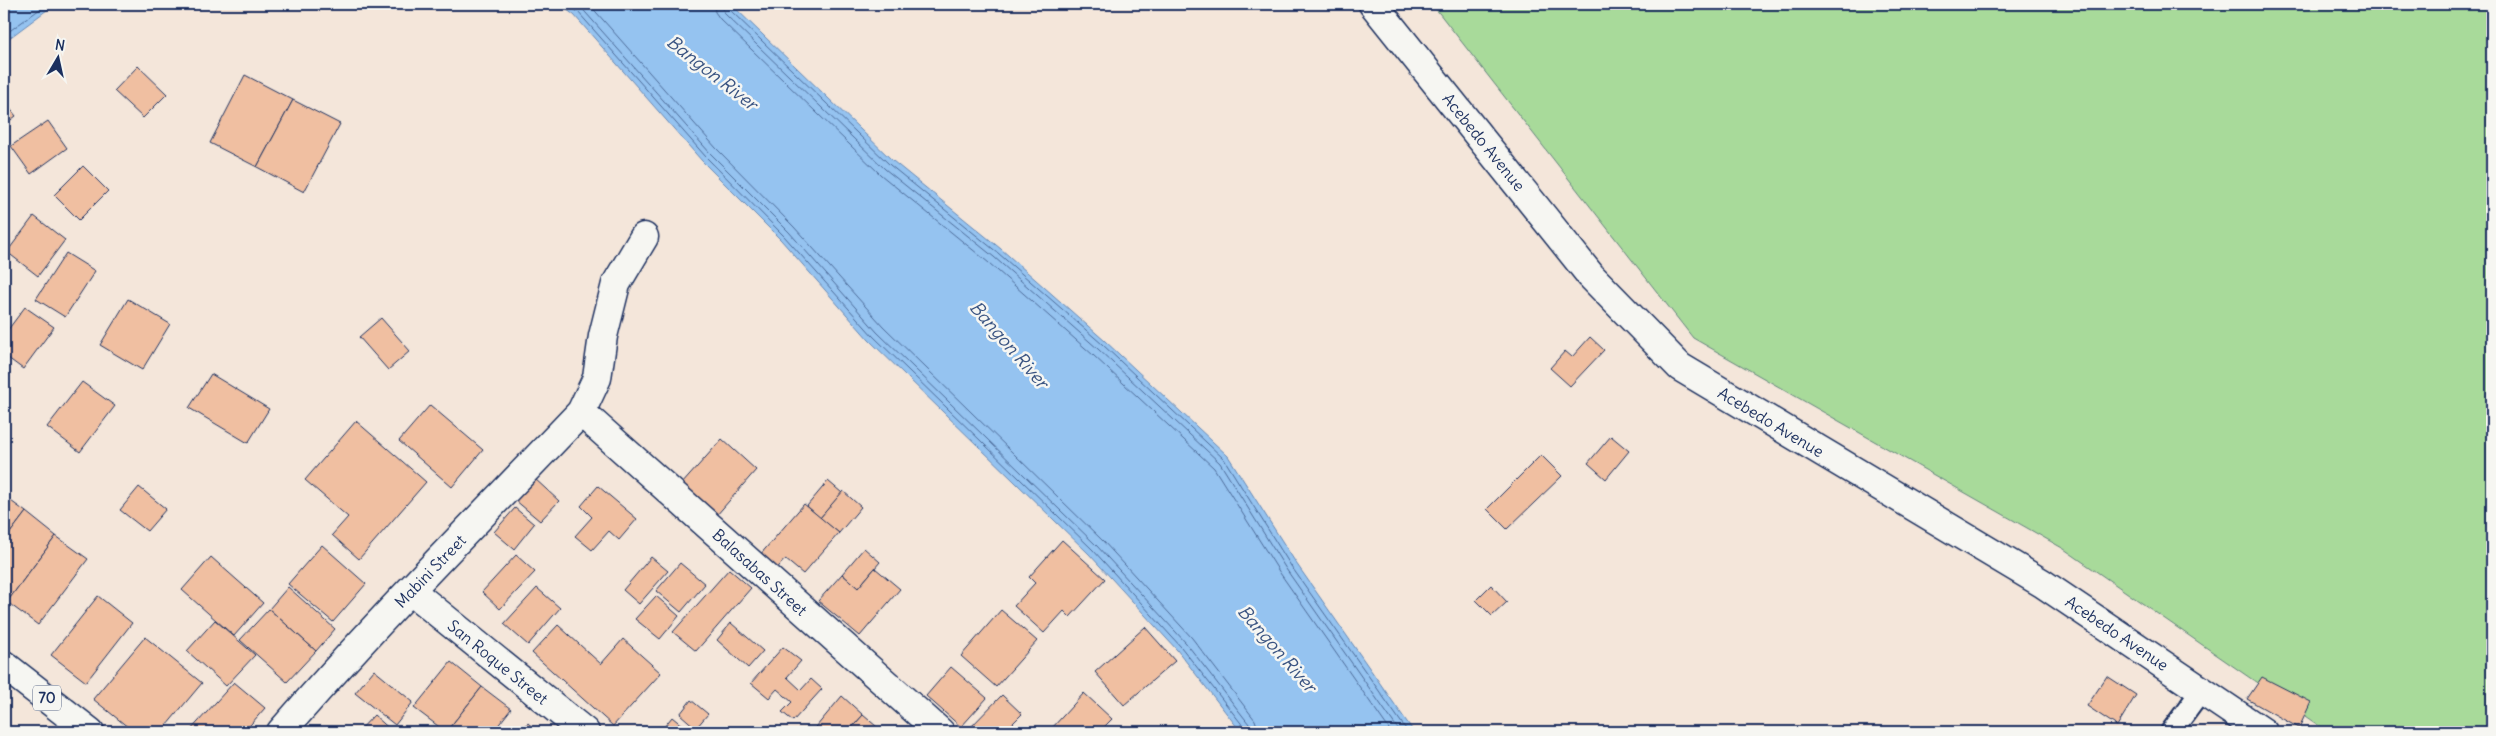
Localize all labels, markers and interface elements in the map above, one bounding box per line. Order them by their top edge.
water label: Bangon River [662,30,764,117]
north arrow [32,32,82,82]
text: N [54,36,66,55]
street label: Acebedo Avenue [1438,89,1530,195]
water label: Bangon River [965,296,1055,395]
street label: Acebedo Avenue [1714,383,1828,461]
street label: Balasabas Street [709,524,812,620]
street label: Mabini Street [390,530,470,612]
street label: Acebedo Avenue [2062,591,2172,675]
water label: Bangon River [1233,600,1323,699]
street label: San Roque Street [444,615,553,709]
road number: 70 [33,686,61,710]

